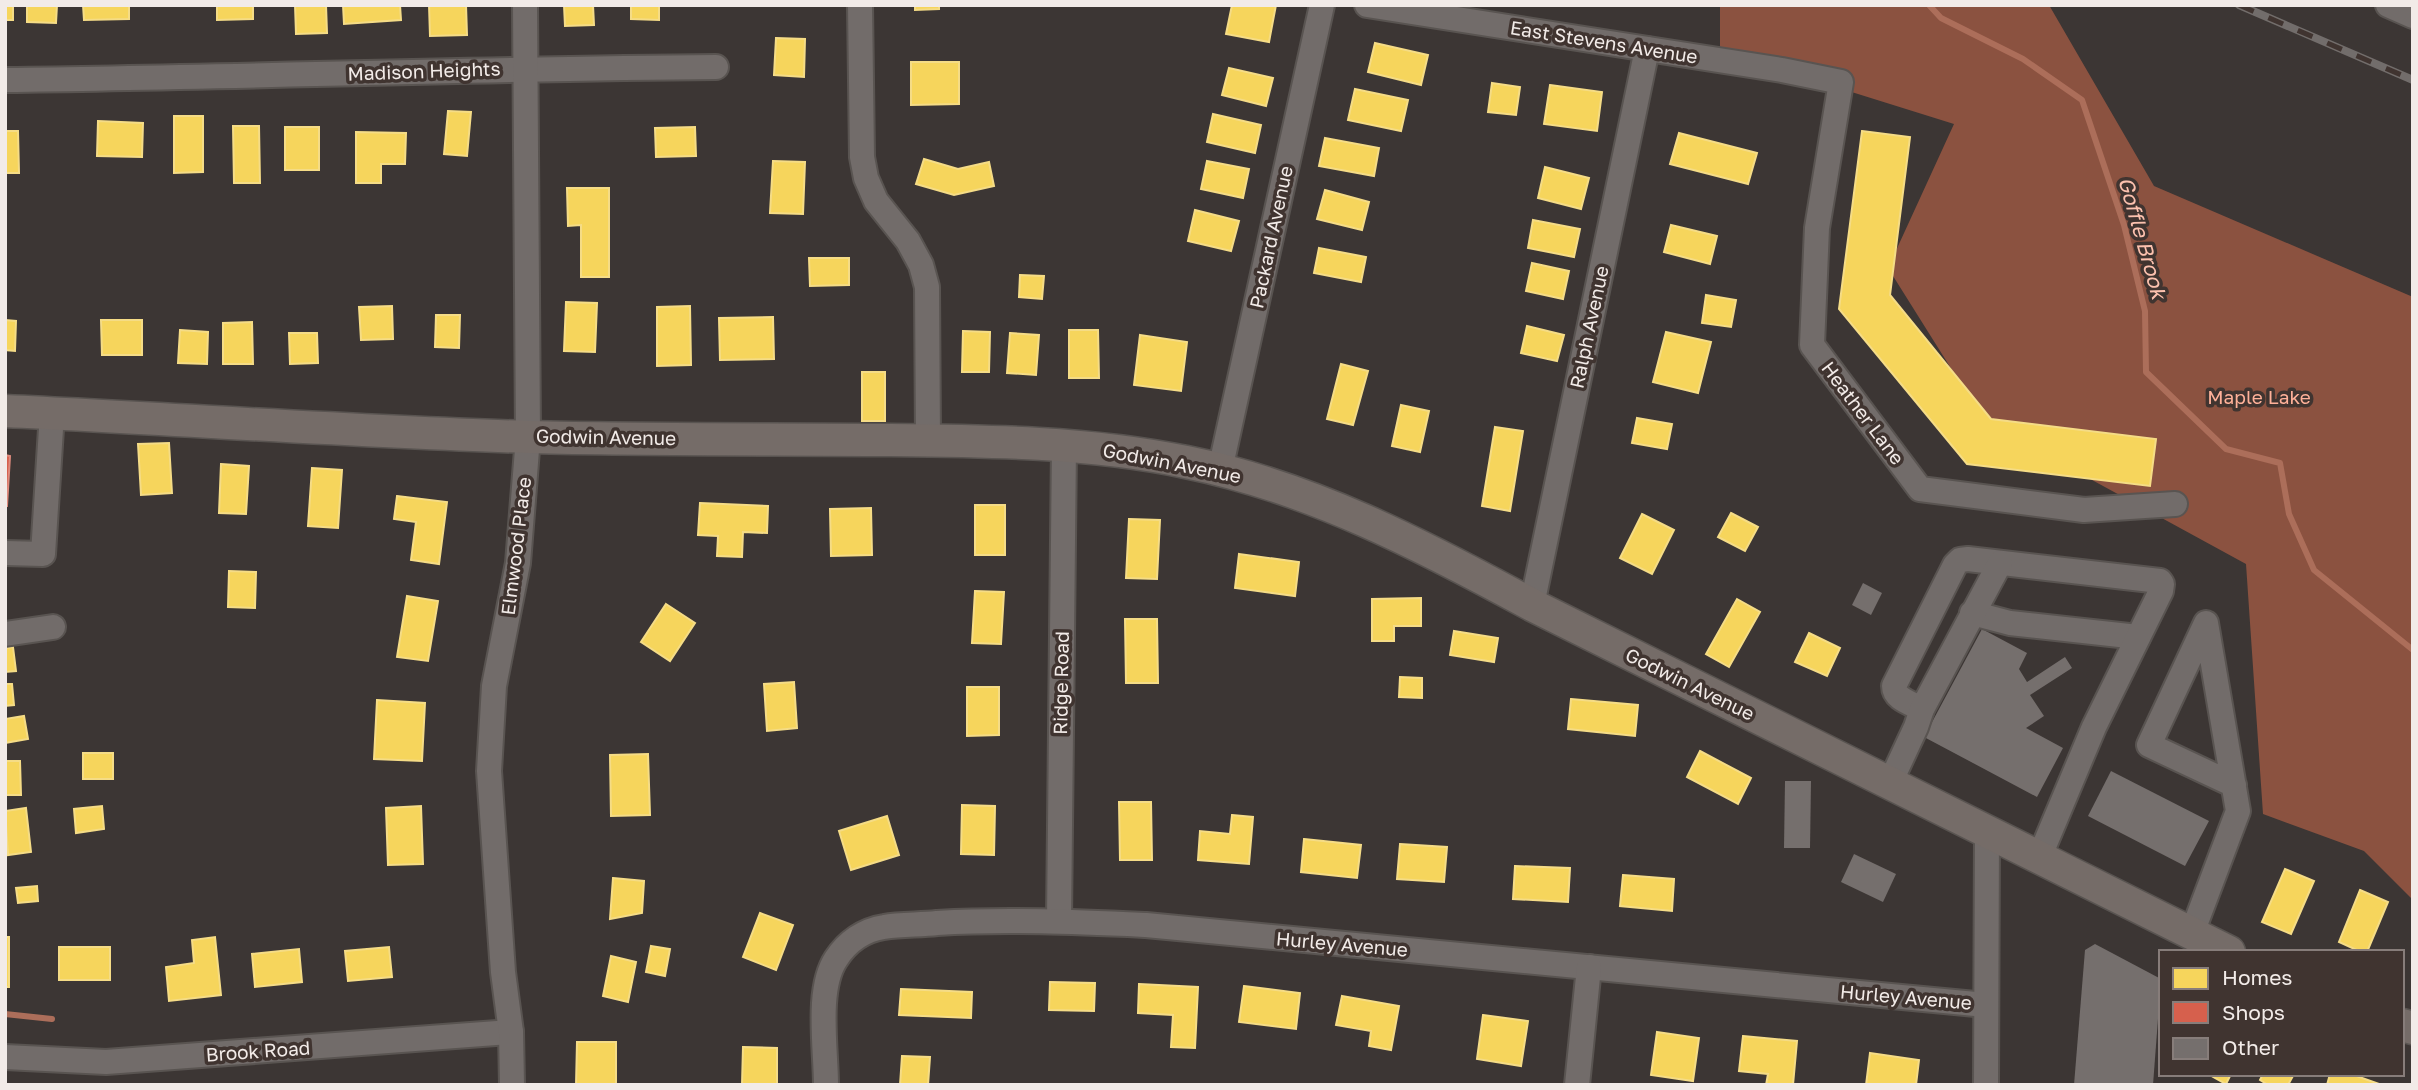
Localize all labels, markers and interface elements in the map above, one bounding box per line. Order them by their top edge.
street label: East Stevens Avenue [1509,15,1699,68]
street label: Madison Heights [347,56,501,85]
street label: Packard Avenue [1244,163,1297,310]
water label: Goffle Brook [2113,174,2173,304]
street label: Ralph Avenue [1564,263,1613,390]
street label: Heather Lane [1817,357,1910,469]
park label: Maple Lake [2207,385,2311,408]
street label: Godwin Avenue [536,424,676,449]
street label: Godwin Avenue [1101,438,1243,487]
street label: Elmwood Place [496,475,535,617]
street label: Ridge Road [1048,631,1073,735]
street label: Godwin Avenue [1622,642,1758,725]
street label: Hurley Avenue [1275,926,1409,961]
legend [2159,950,2404,1076]
text: Homes [2222,964,2292,990]
street label: Hurley Avenue [1839,979,1973,1014]
text: Shops [2222,999,2285,1025]
text: Other [2222,1034,2279,1060]
street label: Brook Road [205,1035,311,1066]

